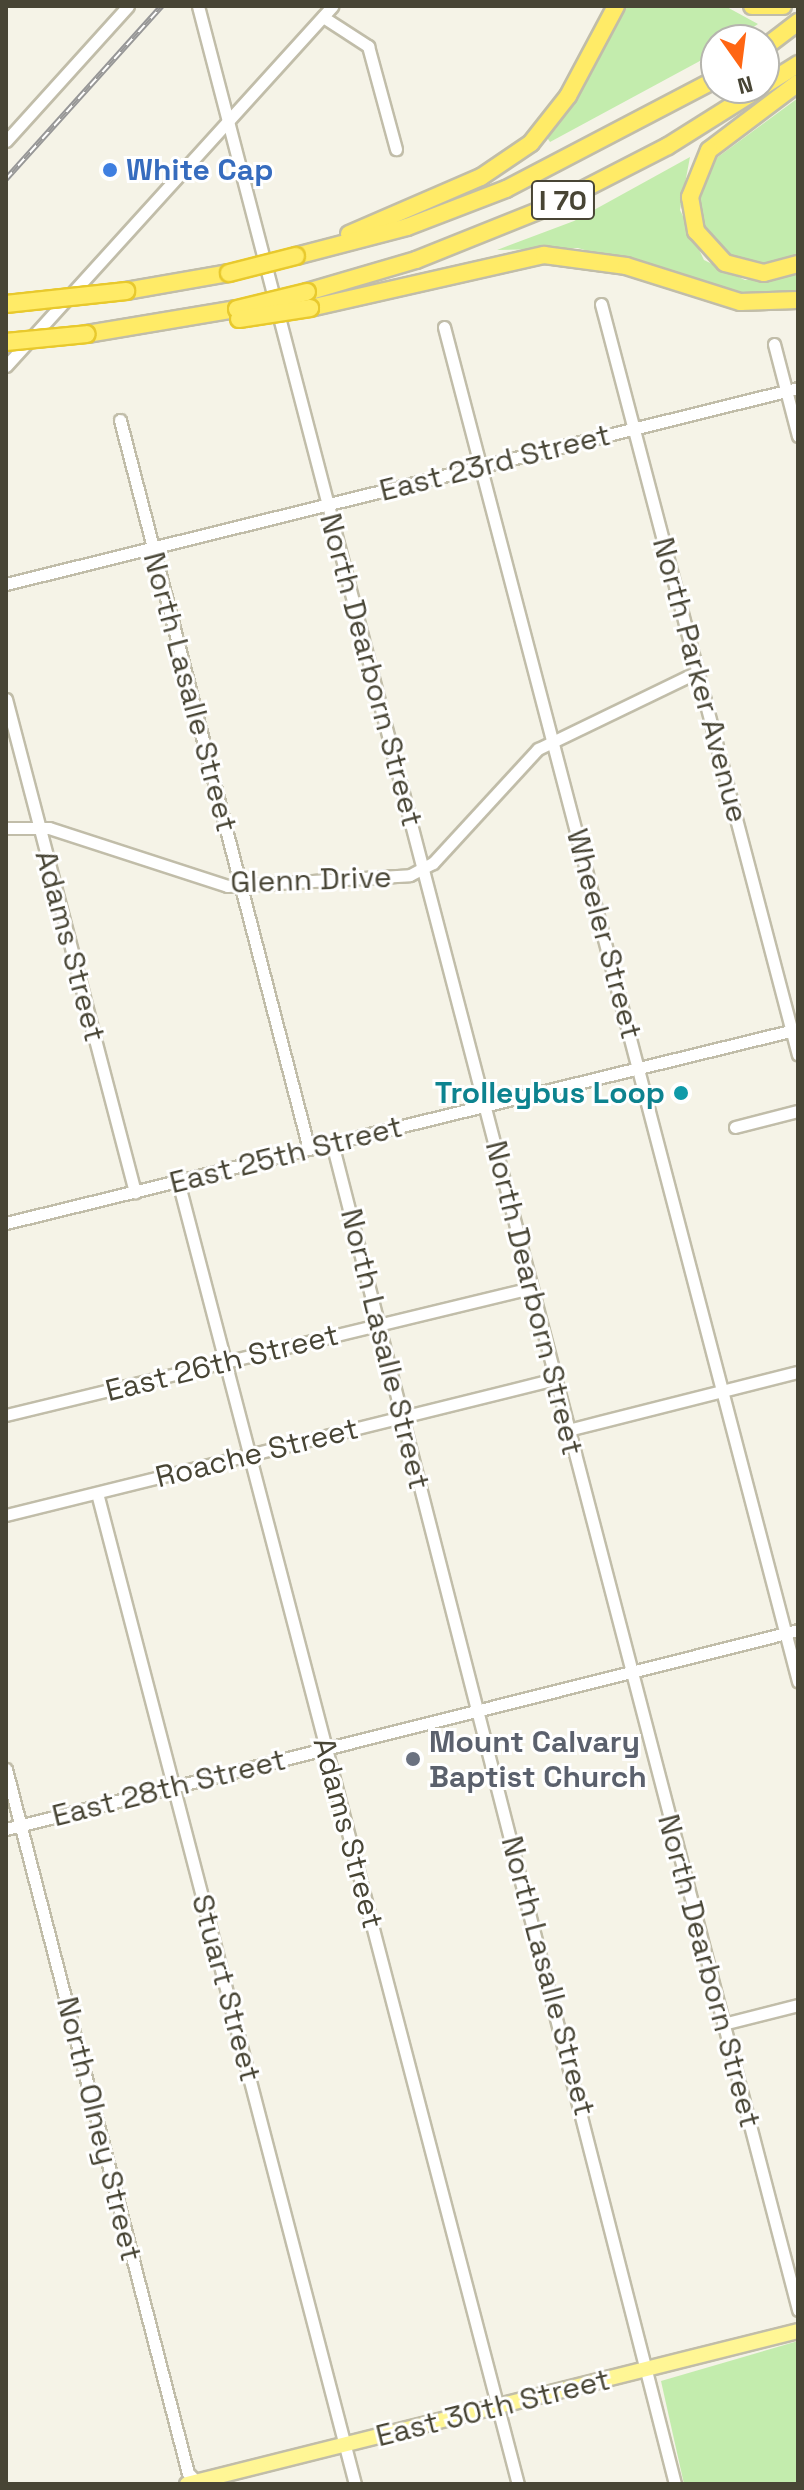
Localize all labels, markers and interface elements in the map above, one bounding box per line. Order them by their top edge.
north arrow [700,24,780,104]
text: N [735,70,756,101]
place label: White Cap [126,152,273,188]
marker: White Cap [101,161,119,179]
road number: I 70 [529,176,597,224]
street label: East 23rd Street [376,417,614,509]
street label: North Dearborn Street [312,509,430,831]
street label: North Parker Avenue [645,533,755,827]
street label: North Lasalle Street [135,548,245,836]
street label: Wheeler Street [559,825,649,1043]
street label: Adams Street [27,846,113,1046]
street label: Glenn Drive [230,859,392,901]
place label: Trolleybus Loop [435,1075,665,1111]
marker: Trolleybus Loop [672,1084,690,1102]
street label: East 25th Street [166,1109,406,1201]
street label: North Dearborn Street [477,1137,591,1459]
street label: North Lasalle Street [333,1205,437,1493]
street label: East 26th Street [102,1317,342,1409]
street label: Roache Street [152,1410,362,1496]
place label: Mount Calvary Baptist Church [429,1724,647,1794]
street label: Adams Street [305,1733,391,1933]
street label: East 28th Street [49,1742,289,1834]
marker: Mount Calvary Baptist Church [404,1750,422,1768]
street label: North Dearborn Street [650,1810,768,2132]
street label: North Lasalle Street [493,1832,603,2120]
street label: Stuart Street [184,1890,268,2086]
street label: North Olney Street [49,1993,149,2265]
street label: East 30th Street [372,2362,614,2454]

